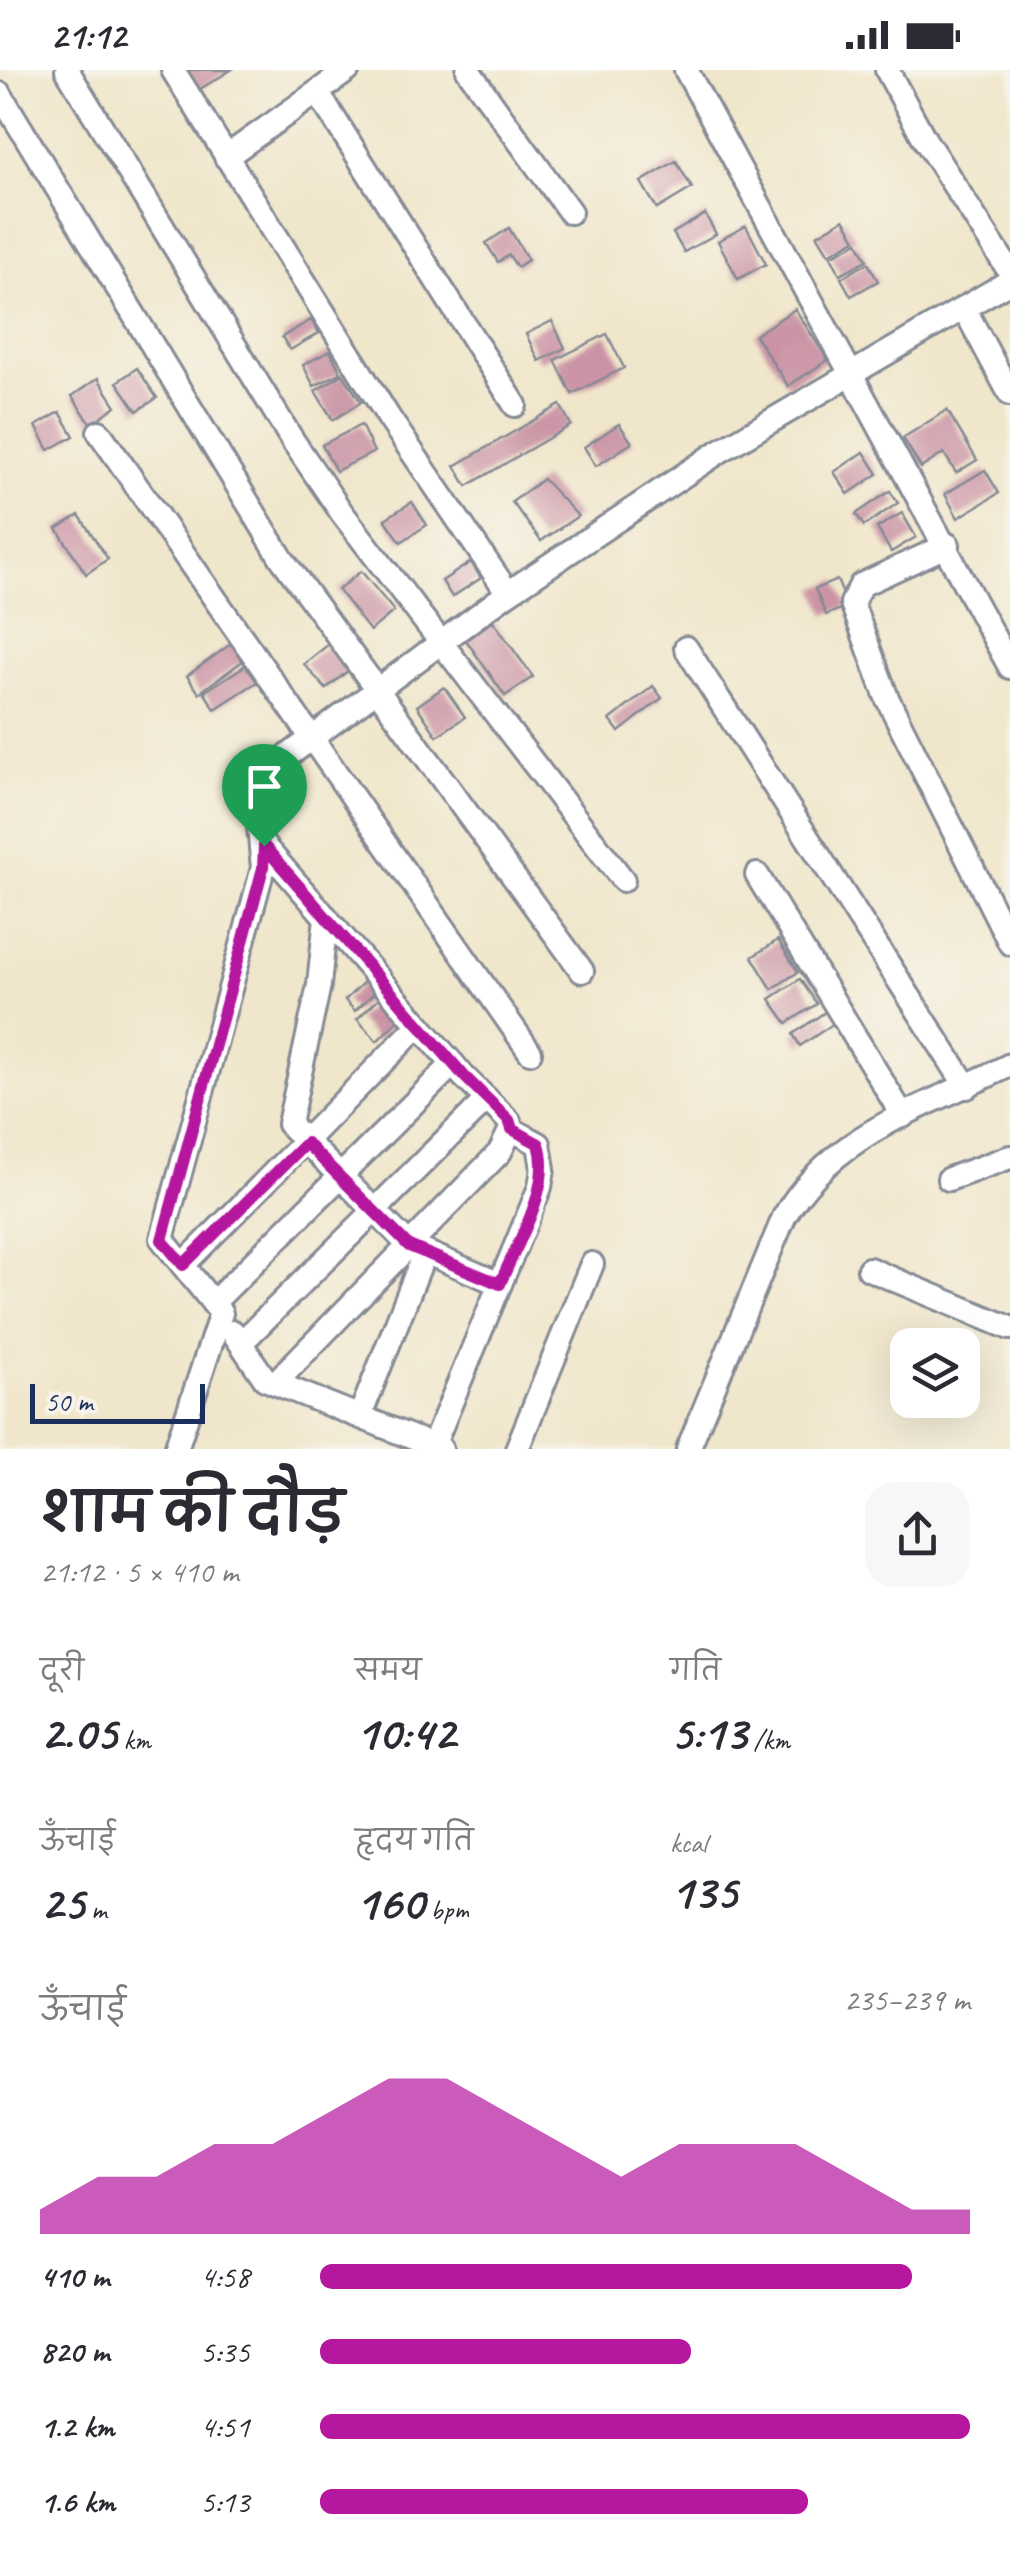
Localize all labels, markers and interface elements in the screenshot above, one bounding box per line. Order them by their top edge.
text: 21:12 [50,12,126,59]
pin [222,744,307,847]
icon: arrive [237,759,292,814]
map controls [890,1328,980,1418]
button: layers [890,1328,980,1418]
scale bar [30,1379,205,1424]
text: 50 m [45,1384,93,1419]
text: शाम की दौड़ [40,1478,344,1548]
button: share [865,1482,970,1587]
text: 21:12 · 5 × 410 m [40,1551,238,1592]
text: दूरी [40,1653,84,1688]
text: समय [355,1653,422,1688]
text: गति [670,1653,721,1688]
text: 2.05 [40,1701,117,1764]
text: 10:42 [355,1701,455,1764]
text: 5:13 [670,1701,747,1764]
text: km [117,1722,151,1757]
text: /km [747,1722,790,1757]
text: ऊँचाई [40,1823,115,1858]
text: हृदय गति [355,1823,474,1858]
text: kcal [670,1825,707,1860]
text: 135 [670,1860,737,1923]
text: 25 [40,1871,84,1934]
text: 160 [355,1871,424,1934]
text: m [84,1892,107,1927]
text: bpm [424,1892,469,1927]
text: 235–239 m [844,1979,970,2020]
text: ऊँचाई [40,1989,126,2030]
text: 410 m [40,2256,109,2297]
text: 4:58 [200,2256,250,2297]
text: 820 m [40,2331,109,2372]
text: 5:35 [200,2331,250,2372]
text: 1.2 km [40,2406,114,2447]
text: 4:51 [200,2406,250,2447]
text: 1.6 km [40,2481,115,2522]
text: 5:13 [200,2481,250,2522]

